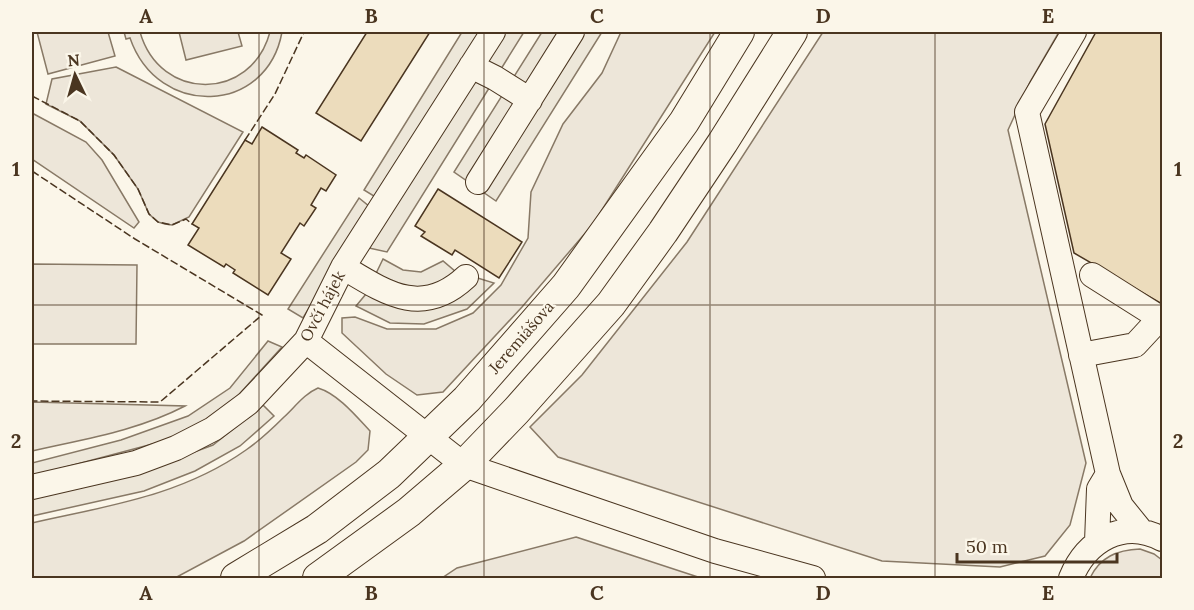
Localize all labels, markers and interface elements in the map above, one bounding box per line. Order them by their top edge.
text: A [139,3,153,28]
text: B [364,3,378,28]
text: C [590,3,604,28]
text: D [815,3,831,28]
text: E [1042,3,1054,28]
north arrow [45,45,105,105]
text: N [67,50,81,71]
text: 1 [12,156,20,181]
text: 1 [1174,156,1182,181]
street label: Ovčí hájek [295,267,349,345]
street label: Jeremiášova [483,297,558,378]
text: 2 [11,428,21,453]
text: 2 [1173,428,1183,453]
scale bar [957,526,1118,564]
text: 50 m [966,535,1008,558]
text: A [139,580,153,605]
text: B [364,580,378,605]
text: C [590,580,604,605]
text: D [815,580,831,605]
text: E [1042,580,1054,605]

